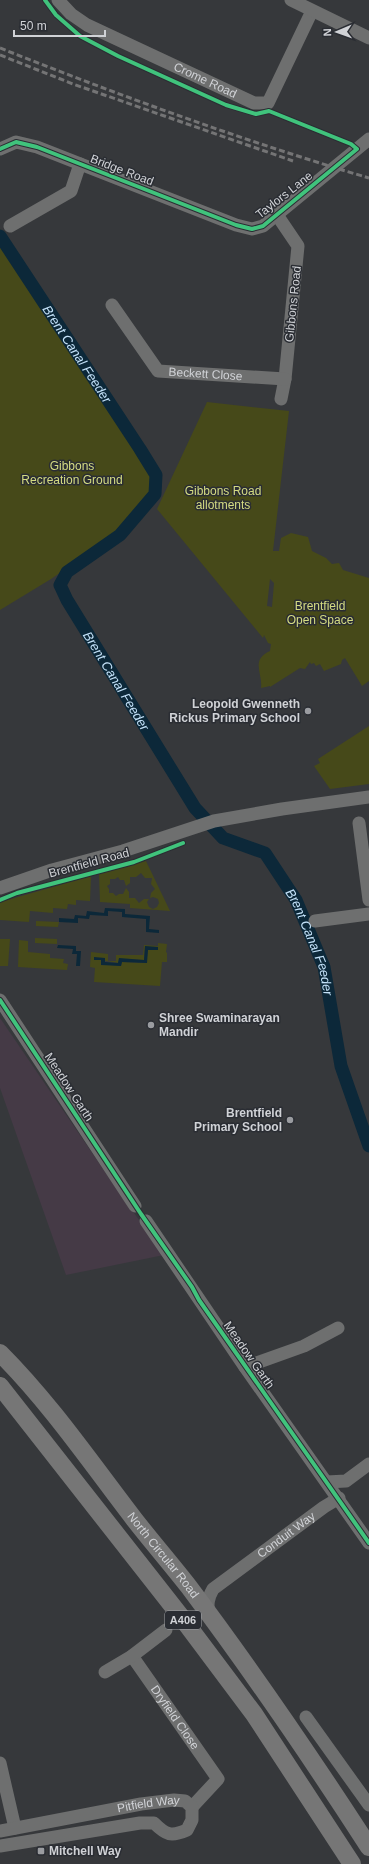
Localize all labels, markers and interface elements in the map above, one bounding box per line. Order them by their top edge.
scale bar [14,12,105,38]
north arrow [317,12,357,52]
text: 50 m [20,19,47,33]
text: N [321,28,333,37]
street label: Crome Road [171,59,239,101]
street label: Bridge Road [88,152,156,188]
street label: Taylors Lane [253,168,315,221]
street label: Gibbons Road [282,265,304,343]
water label: Brent Canal Feeder [40,303,115,406]
street label: Beckett Close [168,365,243,383]
park label: Gibbons Recreation Ground [21,459,123,487]
park label: Gibbons Road allotments [185,484,261,512]
park label: Brentfield Open Space [287,599,354,627]
water label: Brent Canal Feeder [80,629,153,734]
place label: Leopold Gwenneth Rickus Primary School [169,697,300,725]
marker: Leopold Gwenneth Rickus Primary School [303,706,313,716]
street label: Brentfield Road [47,846,131,880]
water label: Brent Canal Feeder [283,886,336,997]
place label: Shree Swaminarayan Mandir [159,1011,280,1039]
marker: Shree Swaminarayan Mandir [146,1020,156,1030]
street label: Meadow Garth [42,1050,96,1124]
place label: Brentfield Primary School [194,1106,282,1134]
marker: Brentfield Primary School [285,1115,295,1125]
street label: Meadow Garth [221,1319,277,1391]
street label: Conduit Way [255,1509,318,1561]
street label: North Circular Road [124,1510,202,1601]
road number: A406 [165,1611,201,1629]
street label: Dryfield Close [148,1683,202,1752]
street label: Pitfield Way [116,1793,180,1815]
place label: Mitchell Way [49,1844,122,1858]
marker: Mitchell Way [36,1846,46,1856]

